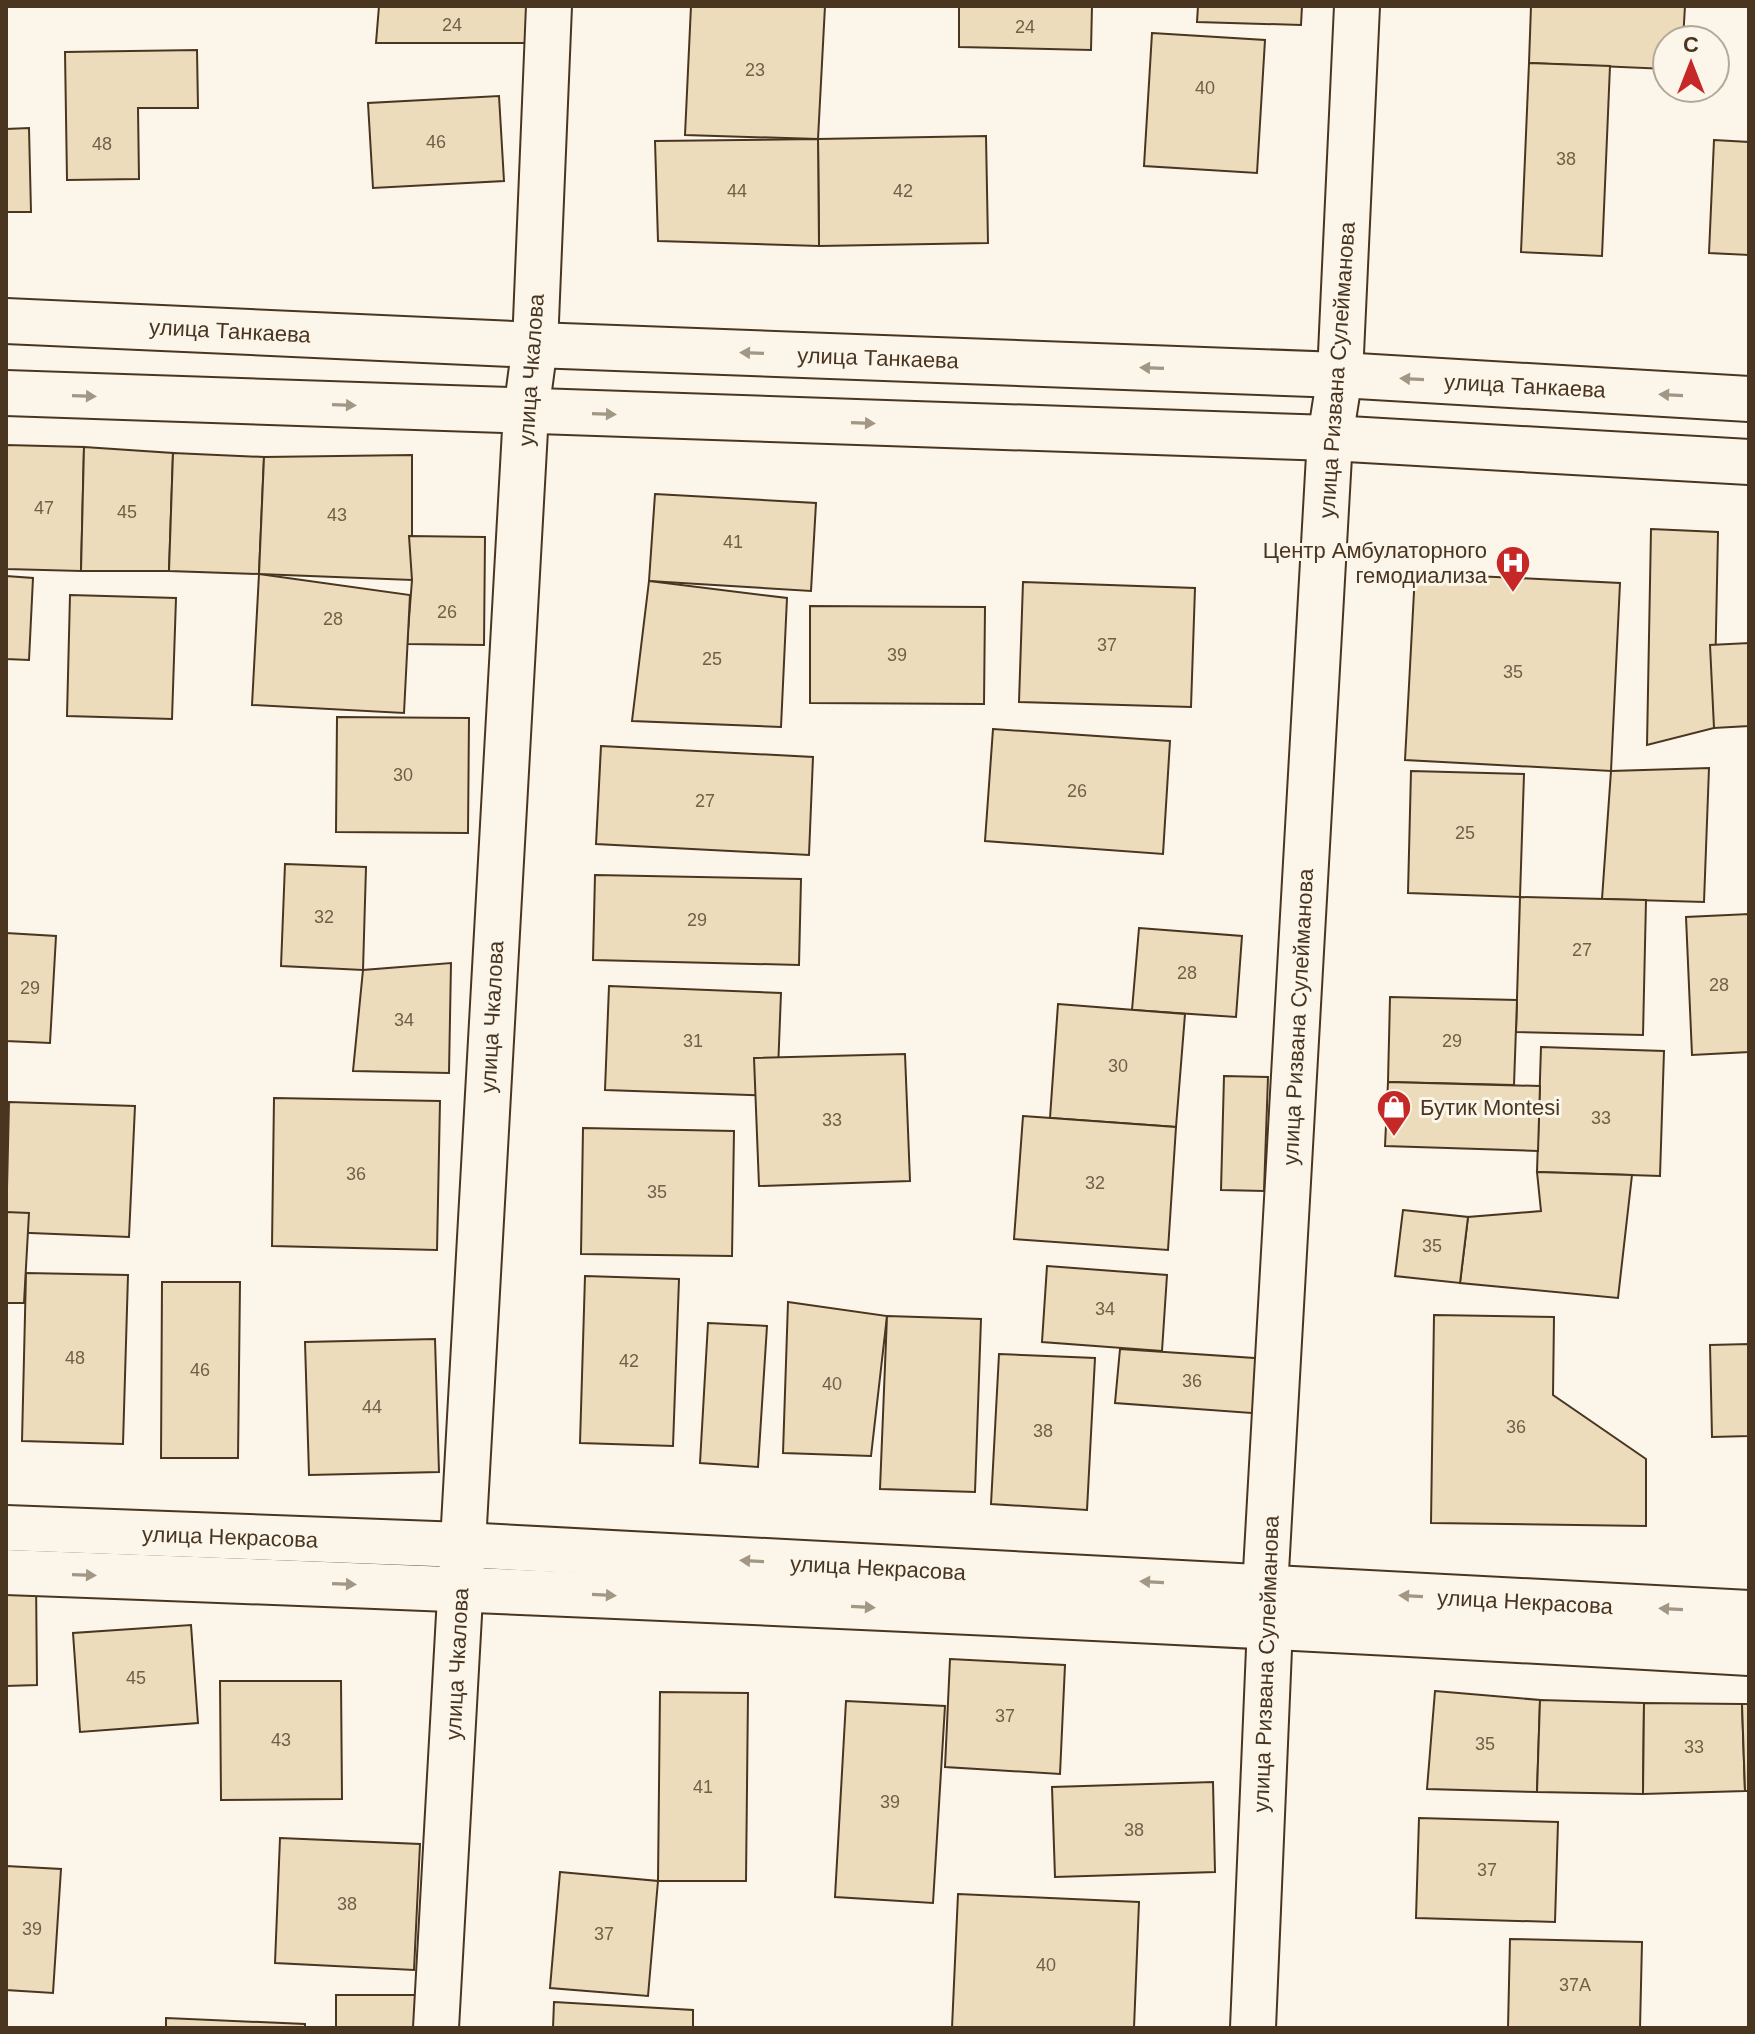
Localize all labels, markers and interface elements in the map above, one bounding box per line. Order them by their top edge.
house number: 24 [442,15,462,35]
house number: 24 [1015,17,1035,37]
north arrow [1651,24,1731,104]
text: С [1683,32,1699,57]
house number: 23 [745,60,765,80]
house number: 40 [1195,78,1215,98]
house number: 46 [426,132,446,152]
house number: 48 [92,134,112,154]
house number: 38 [1556,149,1576,169]
house number: 44 [727,181,747,201]
house number: 42 [893,181,913,201]
street label: улица Ризвана Сулейманова [1314,220,1360,519]
street label: улица Чкалова [513,292,549,447]
street label: улица Танкаева [149,314,312,348]
street label: улица Танкаева [797,343,960,373]
one-way arrow [739,347,764,360]
one-way arrow [1139,361,1164,374]
street label: улица Танкаева [1444,369,1607,403]
one-way arrow [1399,372,1424,385]
one-way arrow [1658,388,1683,401]
one-way arrow [72,389,97,402]
one-way arrow [332,399,357,412]
one-way arrow [592,408,617,421]
one-way arrow [851,416,876,429]
house number: 47 [34,498,54,518]
house number: 45 [117,502,137,522]
house number: 43 [327,505,347,525]
house number: 41 [723,532,743,552]
place label: Центр Амбулаторного гемодиализа [1263,538,1488,588]
hospital icon: Центр Амбулаторного гемодиализа [1494,544,1532,594]
house number: 26 [437,602,457,622]
house number: 28 [323,609,343,629]
house number: 37 [1097,635,1117,655]
house number: 39 [887,645,907,665]
house number: 25 [702,649,722,669]
house number: 35 [1503,662,1523,682]
house number: 30 [393,765,413,785]
house number: 26 [1067,781,1087,801]
house number: 27 [695,791,715,811]
house number: 25 [1455,823,1475,843]
street label: улица Ризвана Сулейманова [1278,867,1318,1166]
house number: 32 [314,907,334,927]
house number: 29 [687,910,707,930]
street label: улица Чкалова [476,939,509,1094]
house number: 27 [1572,940,1592,960]
house number: 28 [1177,963,1197,983]
house number: 28 [1709,975,1729,995]
house number: 29 [20,978,40,998]
house number: 34 [394,1010,414,1030]
house number: 31 [683,1031,703,1051]
house number: 29 [1442,1031,1462,1051]
house number: 30 [1108,1056,1128,1076]
shop icon: Бутик Montesi [1375,1088,1413,1138]
place label: Бутик Montesi [1420,1095,1560,1120]
house number: 33 [1591,1108,1611,1128]
house number: 33 [822,1110,842,1130]
house number: 36 [346,1164,366,1184]
house number: 32 [1085,1173,1105,1193]
house number: 35 [647,1182,667,1202]
house number: 35 [1422,1236,1442,1256]
house number: 34 [1095,1299,1115,1319]
house number: 48 [65,1348,85,1368]
house number: 42 [619,1351,639,1371]
house number: 46 [190,1360,210,1380]
house number: 36 [1182,1371,1202,1391]
house number: 40 [822,1374,842,1394]
house number: 44 [362,1397,382,1417]
house number: 36 [1506,1417,1526,1437]
house number: 38 [1033,1421,1053,1441]
street label: улица Ризвана Сулейманова [1248,1514,1284,1813]
street label: улица Некрасова [142,1521,319,1553]
street label: улица Некрасова [789,1551,967,1585]
one-way arrow [739,1554,764,1567]
one-way arrow [72,1569,97,1582]
one-way arrow [1139,1576,1164,1589]
one-way arrow [332,1578,357,1591]
street label: улица Некрасова [1436,1585,1614,1619]
street label: улица Чкалова [441,1586,474,1741]
one-way arrow [592,1589,617,1602]
one-way arrow [1398,1589,1423,1602]
one-way arrow [851,1600,876,1613]
one-way arrow [1658,1603,1683,1616]
house number: 45 [126,1668,146,1688]
house number: 37 [995,1706,1015,1726]
house number: 43 [271,1730,291,1750]
house number: 35 [1475,1734,1495,1754]
house number: 33 [1684,1737,1704,1757]
house number: 41 [693,1777,713,1797]
house number: 39 [880,1792,900,1812]
house number: 38 [1124,1820,1144,1840]
house number: 37 [1477,1860,1497,1880]
house number: 38 [337,1894,357,1914]
house number: 39 [22,1919,42,1939]
house number: 37 [594,1924,614,1944]
house number: 40 [1036,1955,1056,1975]
house number: 37А [1559,1975,1591,1995]

